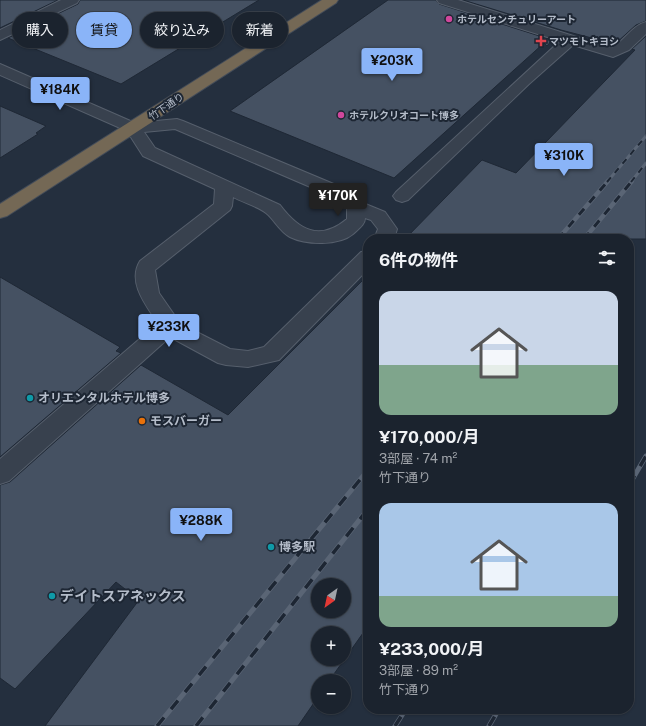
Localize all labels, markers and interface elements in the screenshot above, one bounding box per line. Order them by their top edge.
chip: 購入 [12,12,68,48]
chip: 賃貸 [76,12,132,48]
chip: 絞り込み [140,12,224,48]
chip: 新着 [232,12,288,48]
place label: ホテルセンチュリーアート [457,13,576,25]
marker: ホテルセンチュリーアート [444,14,454,24]
place label: マツモトキヨシ [549,35,619,47]
marker: マツモトキヨシ [536,36,546,46]
pin: ¥203K [364,48,420,82]
text: ¥203K [370,53,414,68]
pin: ¥184K [32,77,88,111]
text: ¥184K [40,82,80,97]
street label: 竹下通り [146,90,186,122]
place label: ホテルクリオコート博多 [349,109,459,121]
marker: ホテルクリオコート博多 [336,110,346,120]
pin: ¥310K [536,143,592,177]
text: ¥310K [544,148,584,163]
pin: ¥170K [310,183,366,217]
text: ¥170K [318,188,358,203]
icon: filters [596,247,618,269]
text: 6件の物件 [379,250,458,270]
pin: ¥233K [141,314,197,348]
icon: home [463,317,535,389]
text: ¥233K [147,319,191,334]
place label: オリエンタルホテル博多 [38,391,170,405]
marker: オリエンタルホテル博多 [25,393,35,403]
place label: モスバーガー [150,414,222,428]
marker: モスバーガー [137,416,147,426]
text: ¥170,000/月 [379,427,480,447]
text: 3部屋 · 74 m² [379,451,457,466]
text: 竹下通り [379,470,431,485]
pin: ¥288K [173,508,229,542]
text: ¥288K [179,513,223,528]
icon: home [463,529,535,601]
place label: 博多駅 [279,540,315,554]
marker: 博多駅 [266,542,276,552]
north arrow [311,578,351,618]
map controls [311,578,351,714]
place label: デイトスアネックス [60,588,186,604]
marker: デイトスアネックス [47,591,57,601]
button: + [311,626,351,666]
text: ¥233,000/月 [379,639,485,659]
text: 3部屋 · 89 m² [379,663,458,678]
button: − [311,674,351,714]
text: 竹下通り [379,682,431,697]

